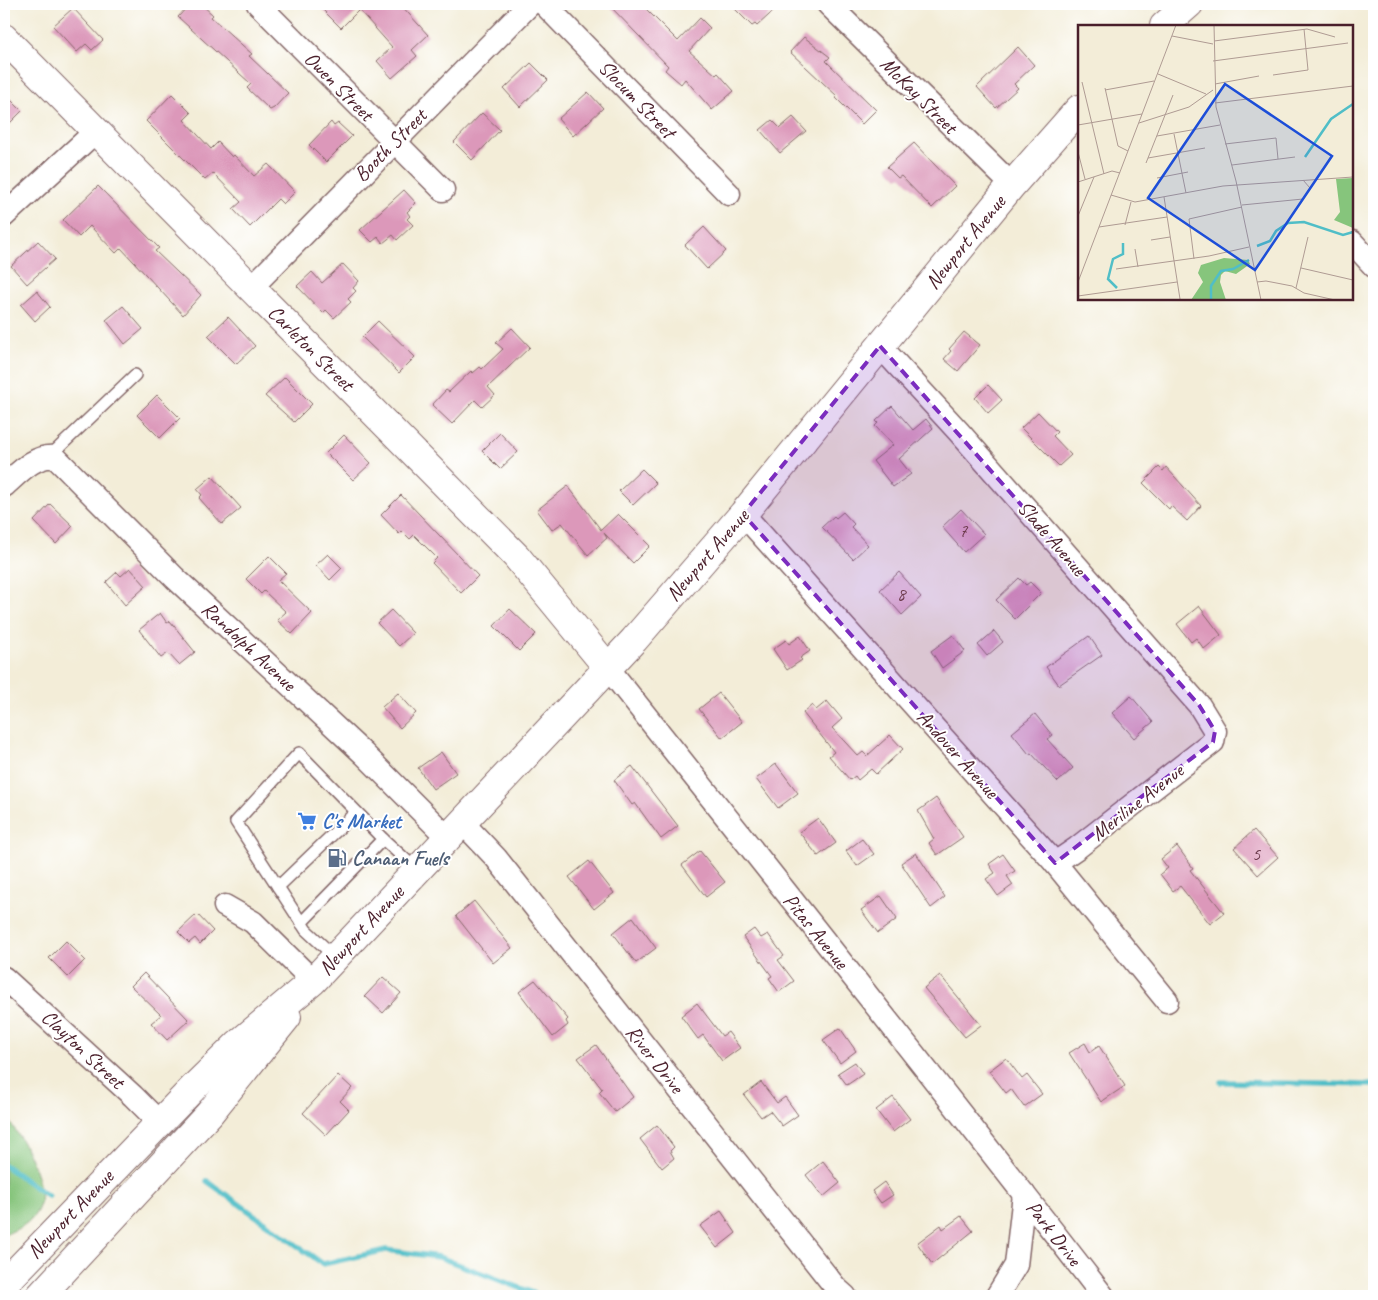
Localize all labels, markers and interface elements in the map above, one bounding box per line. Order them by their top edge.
inset map [1078,25,1353,300]
street label: Owen Street [299,46,381,128]
street label: McKay Street [875,51,965,141]
street label: Slocum Street [593,54,683,146]
street label: Booth Street [348,102,433,187]
street label: Newport Avenue [919,189,1012,294]
street label: Carleton Street [262,299,361,398]
street label: Slade Avenue [1012,495,1093,582]
street label: Newport Avenue [660,503,755,606]
house number: 7 [959,519,969,543]
house number: 8 [897,582,908,606]
street label: Randolph Avenue [196,596,303,697]
street label: Andover Avenue [911,704,1005,805]
street label: Meriline Avenue [1085,756,1190,846]
place label: C's Market [322,808,403,834]
supermarket icon: C's Market [296,810,318,832]
house number: 5 [1252,842,1262,866]
place label: Canaan Fuels [352,845,451,871]
fuel station icon: Canaan Fuels [326,847,348,869]
street label: Newport Avenue [313,879,410,980]
street label: Pitas Avenue [778,888,855,975]
street label: Clayton Street [36,1004,131,1095]
street label: River Drive [620,1020,691,1100]
street label: Newport Avenue [21,1163,120,1264]
street label: Park Drive [1020,1195,1088,1272]

